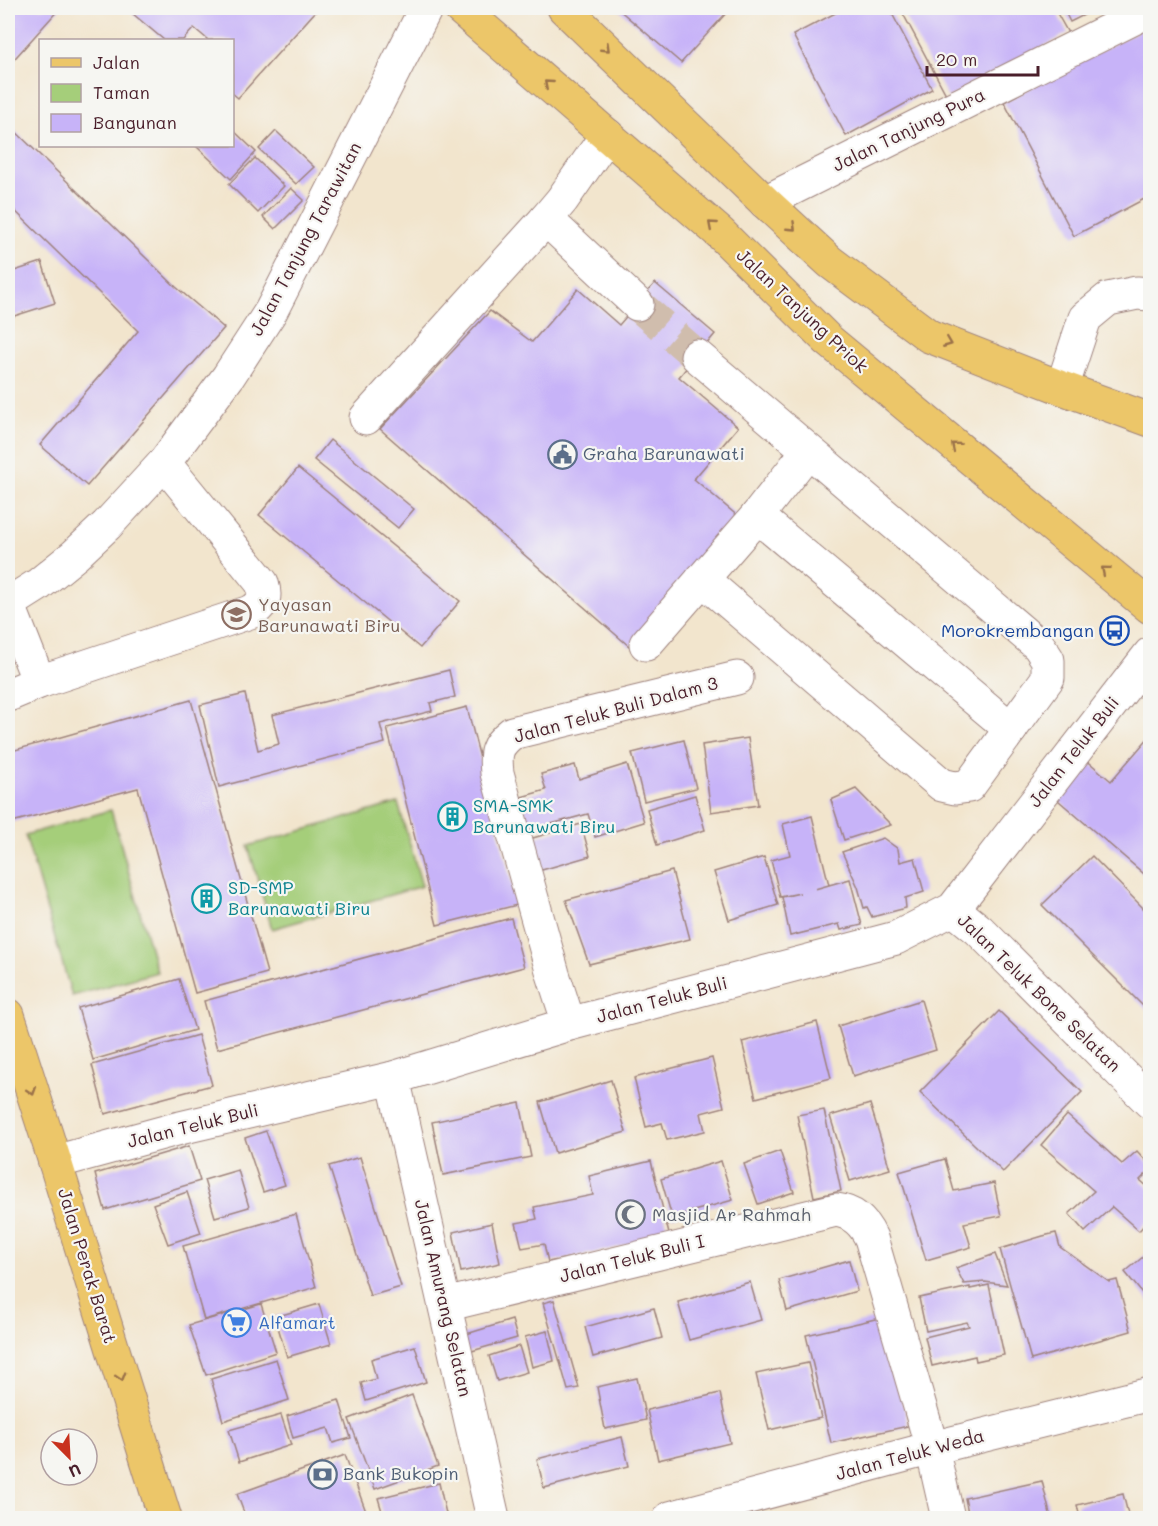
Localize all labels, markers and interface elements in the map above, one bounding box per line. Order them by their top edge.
legend [39,39,234,147]
scale bar [927,39,1038,77]
one-way arrow [599,41,610,52]
text: 20 m [936,47,977,71]
text: Jalan [93,50,140,74]
text: Taman [93,80,150,104]
one-way arrow [544,80,555,91]
street label: Jalan Tanjung Pura [828,82,989,176]
text: Bangunan [93,110,177,134]
street label: Jalan Tanjung Tarawitan [244,138,366,339]
one-way arrow [784,220,795,231]
one-way arrow [708,221,719,232]
street label: Jalan Tanjung Priok [732,243,874,378]
one-way arrow [941,336,952,348]
public building icon: Graha Barunawati [546,438,578,470]
place label: Graha Barunawati [583,441,745,465]
one-way arrow [951,442,962,453]
one-way arrow [1101,566,1112,577]
place label: Yayasan Barunawati Biru [258,592,400,637]
school or university icon: Yayasan Barunawati Biru [221,599,253,631]
bus stop icon: Morokrembangan [1099,615,1131,647]
place label: Morokrembangan [941,618,1094,642]
street label: Jalan Teluk Buli Dalam 3 [511,670,720,748]
street label: Jalan Teluk Buli [1022,691,1124,812]
place label: SMA-SMK Barunawati Biru [473,793,615,838]
building icon: SMA-SMK Barunawati Biru [436,800,468,832]
place label: SD-SMP Barunawati Biru [228,875,370,920]
building icon: SD-SMP Barunawati Biru [191,882,223,914]
street label: Jalan Teluk Bone Selatan [953,908,1127,1077]
street label: Jalan Teluk Buli [594,970,730,1028]
one-way arrow [25,1085,37,1096]
street label: Jalan Teluk Buli [125,1097,261,1153]
street label: Jalan Perak Barat [53,1185,123,1346]
street label: Jalan Amurang Selatan [410,1197,478,1399]
mosque icon: Masjid Ar Rahmah [615,1199,647,1231]
place label: Masjid Ar Rahmah [652,1202,811,1226]
street label: Jalan Teluk Buli I [557,1228,707,1288]
supermarket icon: Alfamart [221,1307,253,1339]
place label: Alfamart [258,1310,336,1334]
one-way arrow [114,1371,126,1382]
street label: Jalan Teluk Weda [833,1423,987,1485]
north arrow [39,1427,99,1487]
bank icon: Bank Bukopin [306,1458,338,1490]
text: U [66,1459,85,1483]
place label: Bank Bukopin [343,1461,459,1485]

